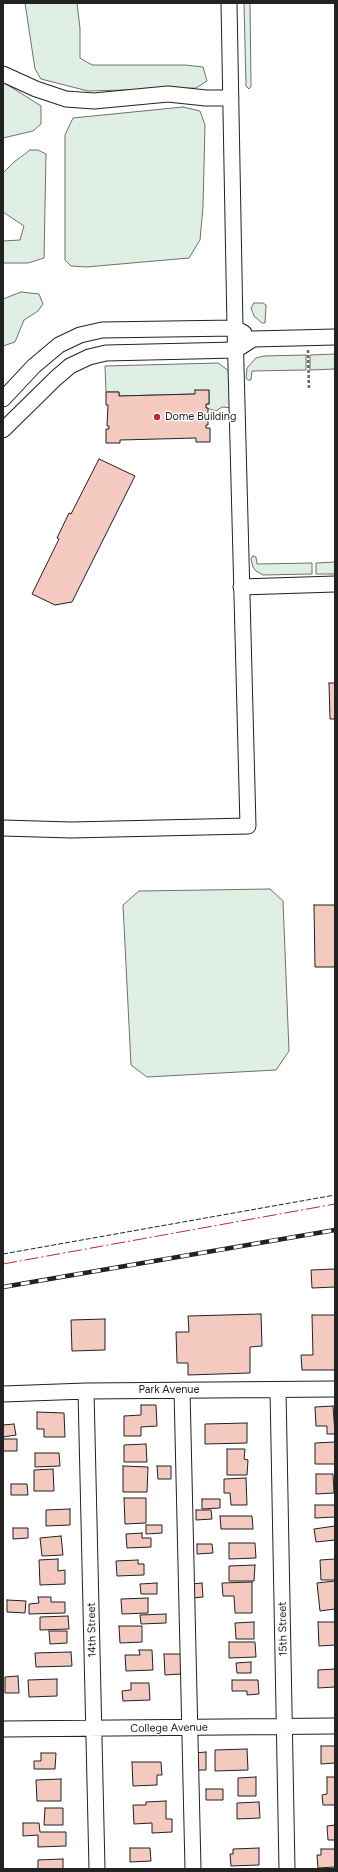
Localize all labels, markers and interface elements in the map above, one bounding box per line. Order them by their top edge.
place label: Dome Building [165,410,236,424]
marker: Dome Building [152,412,162,422]
street label: Park Avenue [139,1383,199,1397]
street label: 14th Street [85,1602,99,1658]
street label: 15th Street [276,1602,290,1656]
street label: College Avenue [130,1721,208,1735]

